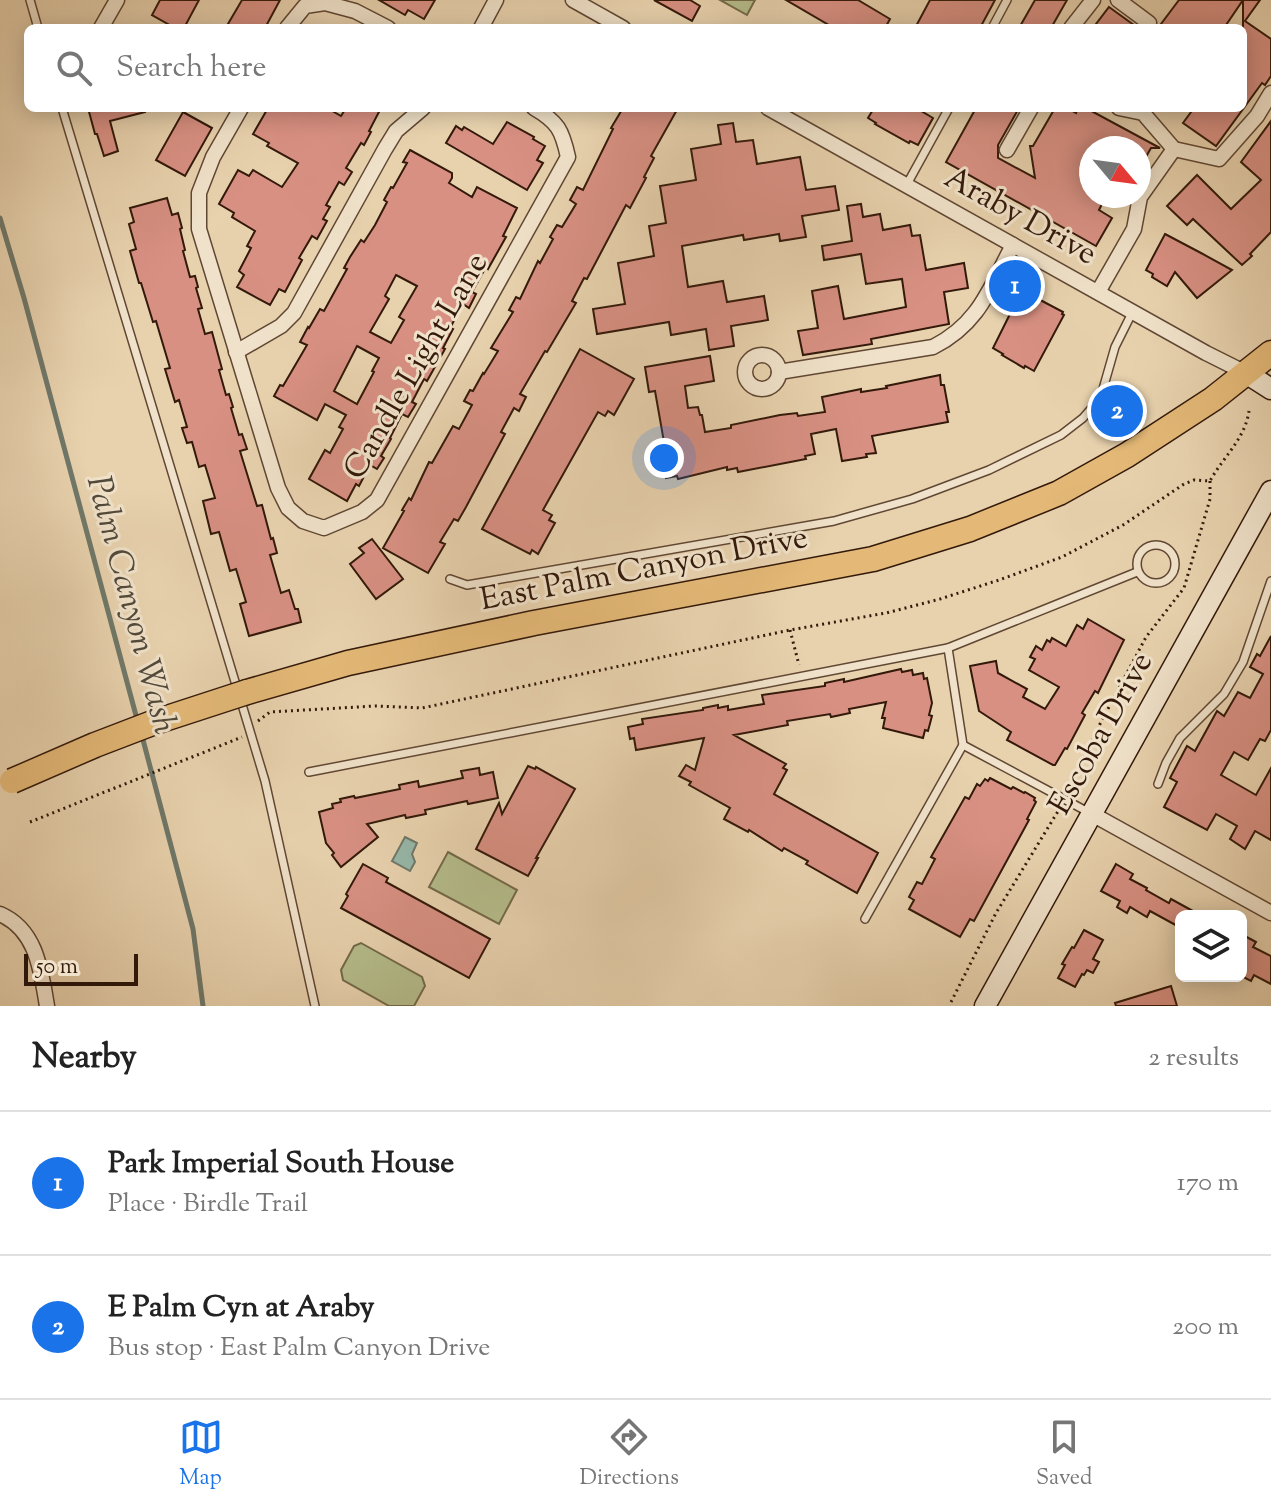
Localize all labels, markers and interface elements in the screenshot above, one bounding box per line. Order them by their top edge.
search box [24,24,1247,112]
icon: search [52,46,96,90]
text: Search here [116,47,266,90]
north arrow [1079,136,1151,208]
street label: Araby Drive [935,156,1105,278]
street label: Candle Light Lane [333,245,501,489]
pin: 1 [989,256,1041,316]
pin: 2 [1091,381,1143,441]
your location [644,438,684,478]
water label: Palm Canyon Wash [72,471,188,740]
street label: East Palm Canyon Drive [476,516,812,624]
street label: Escoba Drive [1038,644,1166,824]
map controls [1175,910,1247,982]
button: layers [1175,910,1247,982]
scale bar [24,950,138,986]
text: 50 m [36,952,78,984]
text: Nearby [32,1034,137,1083]
text: 2 results [1148,1040,1239,1077]
text: Park Imperial South House [108,1143,454,1186]
text: 1 [54,1165,62,1202]
text: 170 m [1177,1165,1239,1202]
text: Place · Birdle Trail [108,1186,308,1223]
text: E Palm Cyn at Araby [108,1287,374,1330]
text: 2 [52,1309,64,1346]
text: 200 m [1172,1309,1239,1346]
text: Bus stop · East Palm Canyon Drive [108,1330,491,1367]
tab: Map [179,1415,223,1495]
tab: Directions [580,1415,679,1495]
tab: Saved [1036,1415,1092,1495]

